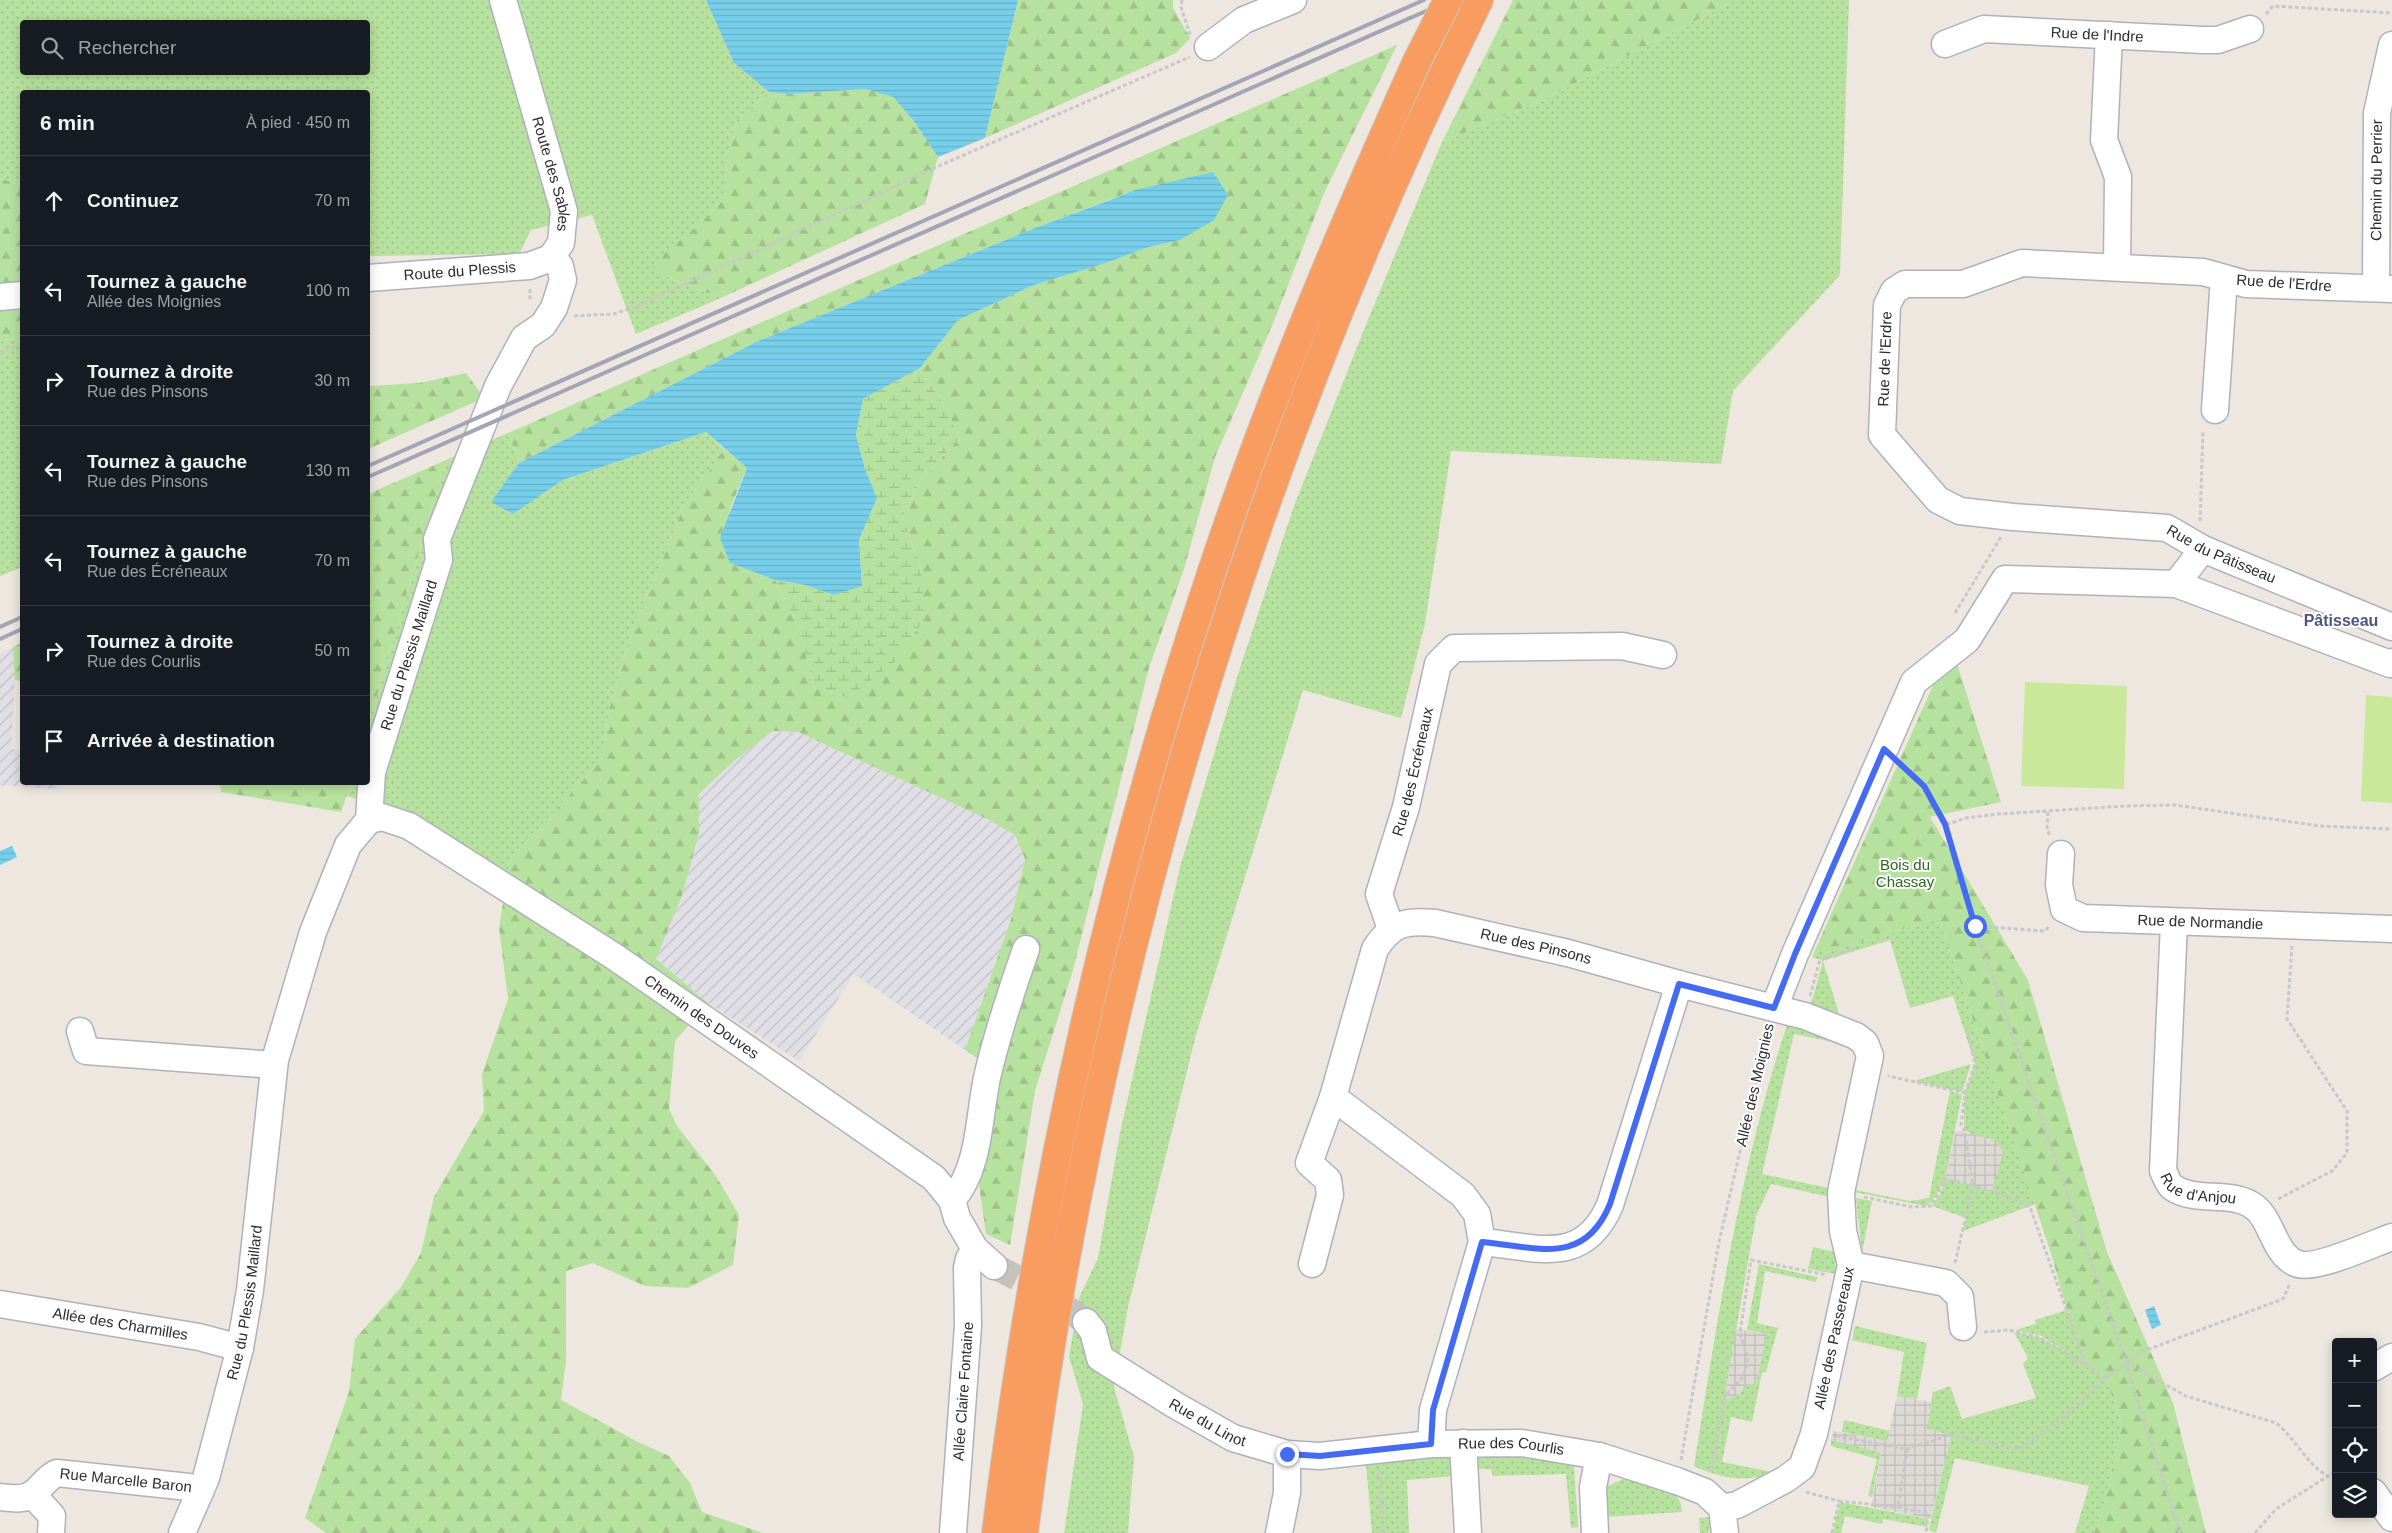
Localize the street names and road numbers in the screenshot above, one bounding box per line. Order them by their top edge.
street label: Rue de l'Indre [2050,23,2144,45]
street label: Route des Sables [529,114,573,232]
street label: Chemin du Perrier [2367,119,2385,241]
street label: Route du Plessis [403,258,516,283]
street label: Rue de l'Erdre [2236,271,2332,294]
street label: Rue de l'Erdre [1874,311,1895,407]
street label: Rue du Pâtisseau [2164,521,2279,586]
street label: Rue du Plessis Maillard [377,578,440,733]
street label: Rue des Écréneaux [1389,705,1436,838]
street label: Rue de Normandie [2137,911,2264,932]
street label: Rue des Pinsons [1479,925,1593,967]
street label: Chemin des Douves [641,971,762,1062]
street label: Allée des Moignies [1732,1022,1777,1148]
street label: Rue d'Anjou [2157,1170,2237,1207]
street label: Rue du Plessis Maillard [223,1224,265,1382]
street label: Allée des Passereaux [1810,1265,1857,1411]
street label: Allée des Charmilles [52,1304,189,1343]
street label: Allée Claire Fontaine [949,1321,976,1461]
street label: Rue du Linot [1166,1395,1249,1450]
street label: Rue des Courlis [1458,1433,1566,1458]
street label: Rue Marcelle Baron [59,1464,193,1495]

